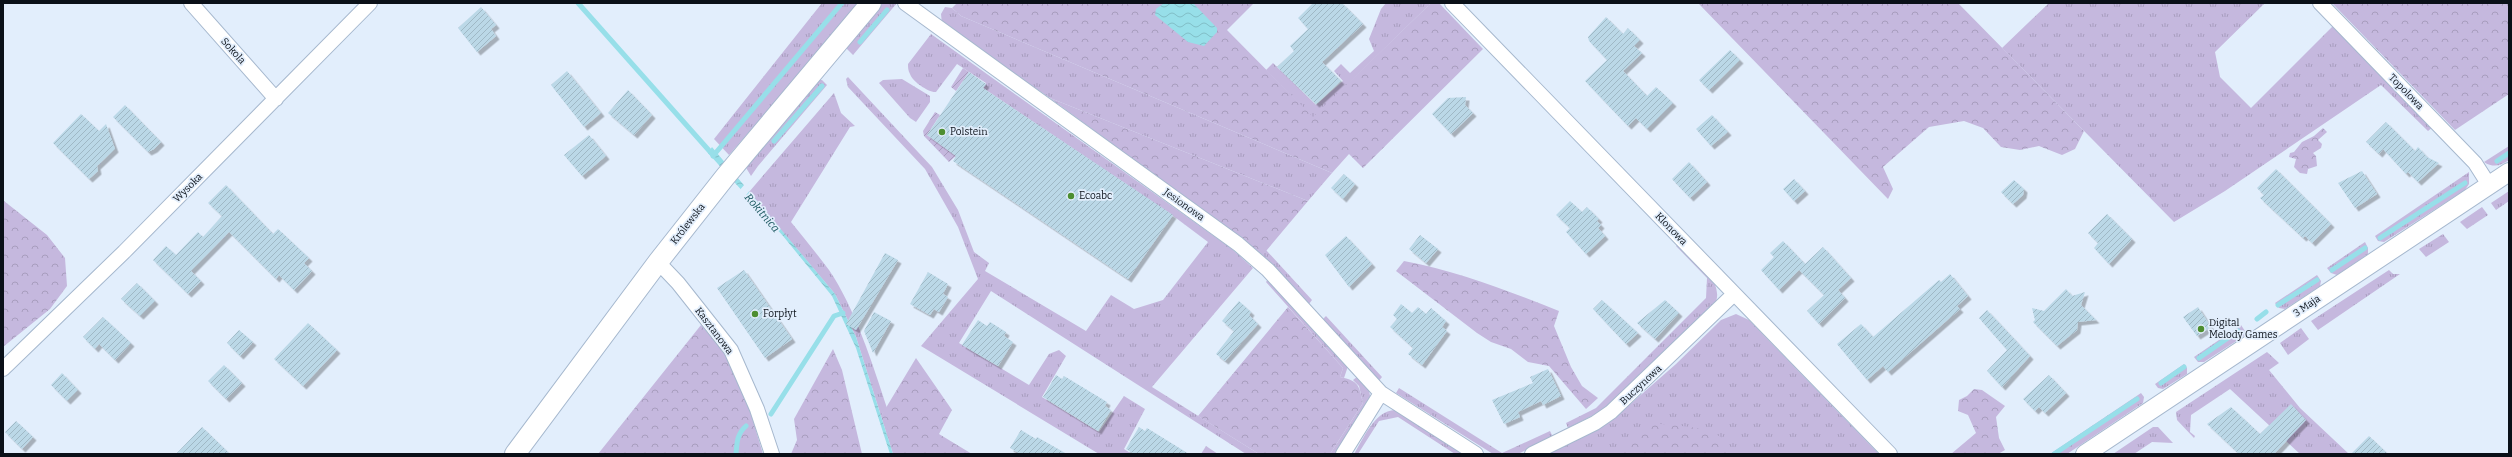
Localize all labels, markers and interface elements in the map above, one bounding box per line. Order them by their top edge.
street label: Sokola [218,36,248,67]
street label: Topolowa [2386,72,2426,113]
place label: Polstein [950,126,988,138]
marker: Polstein [937,127,947,137]
street label: Wysoka [171,171,205,205]
street label: Jesionowa [1161,186,1207,224]
place label: Ecoabc [1079,190,1112,202]
water label: Rokitnica [742,191,782,235]
marker: Ecoabc [1066,191,1076,201]
street label: Królewska [668,201,708,247]
street label: Klonowa [1652,210,1690,248]
street label: 3 Maja [2291,292,2323,319]
street label: Kasztanowa [692,305,736,357]
place label: Forpłyt [763,308,797,320]
marker: Forpłyt [750,309,760,319]
place label: Digital Melody Games [2209,317,2278,341]
marker: Digital Melody Games [2196,324,2206,334]
street label: Buczynowa [1618,362,1665,407]

